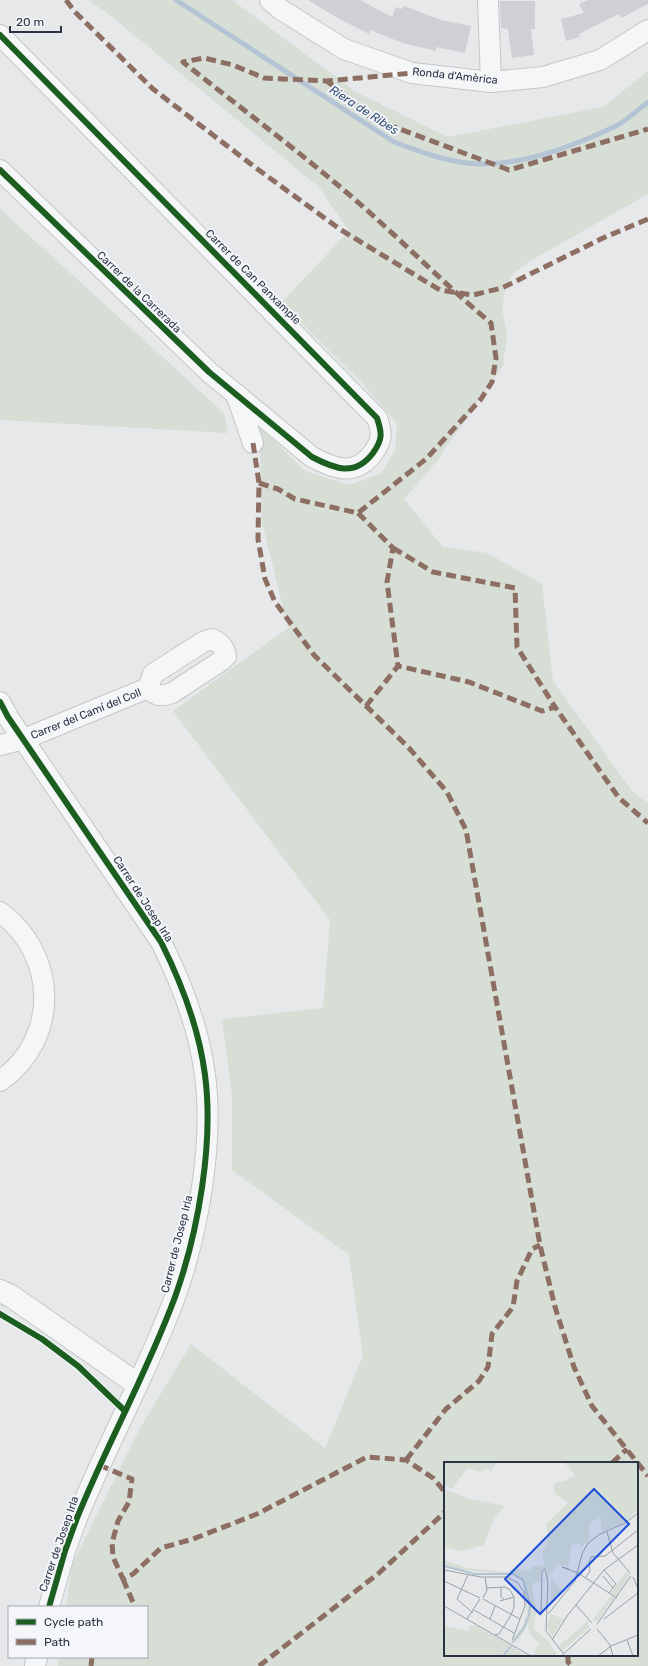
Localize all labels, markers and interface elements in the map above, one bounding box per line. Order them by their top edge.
scale bar [10,8,61,34]
text: 20 m [16,15,44,29]
street label: Ronda d'Amèrica [412,65,498,87]
water label: Riera de Ribes [327,82,401,138]
street label: Carrer de Can Panxample [203,227,303,327]
street label: Carrer de la Carrerada [94,248,184,336]
street label: Carrer del Camí del Coll [29,686,143,742]
street label: Carrer de Josep Irla [110,853,176,945]
street label: Carrer de Josep Irla [159,1194,195,1294]
inset map [444,1462,638,1656]
street label: Carrer de Josep Irla [37,1495,81,1593]
legend [8,1606,148,1658]
text: Cycle path [44,1615,103,1629]
text: Path [44,1635,70,1649]

